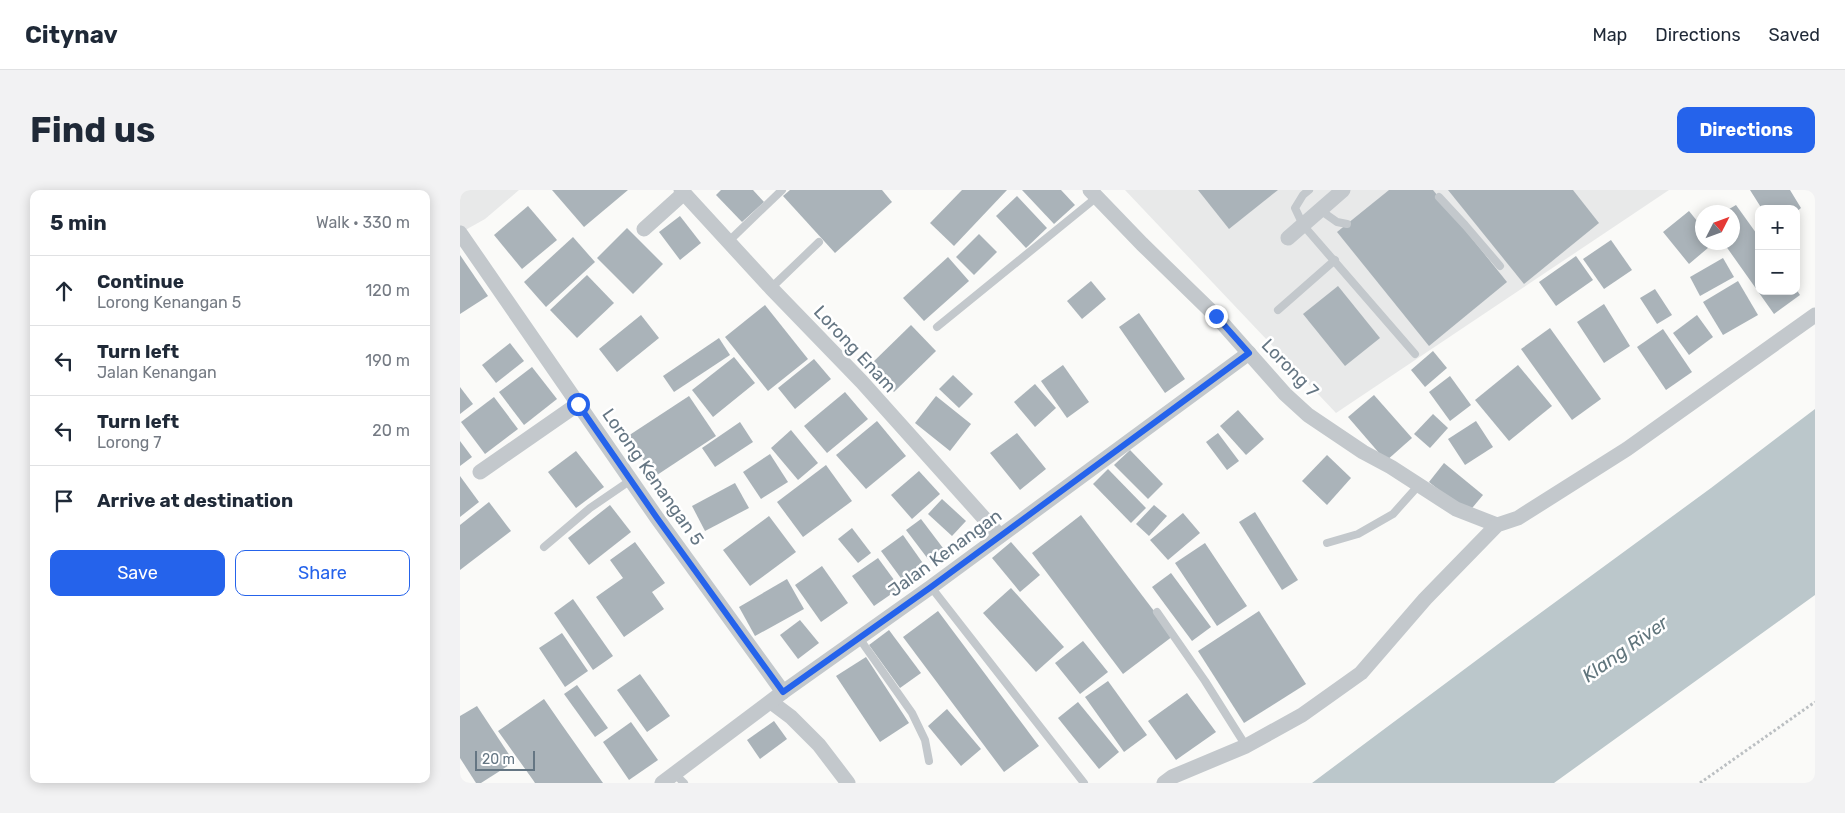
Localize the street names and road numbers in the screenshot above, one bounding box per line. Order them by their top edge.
street label: Lorong Enam [809,301,901,397]
street label: Lorong 7 [1257,334,1323,402]
street label: Lorong Kenangan 5 [597,404,709,550]
street label: Jalan Kenangan [884,505,1006,601]

